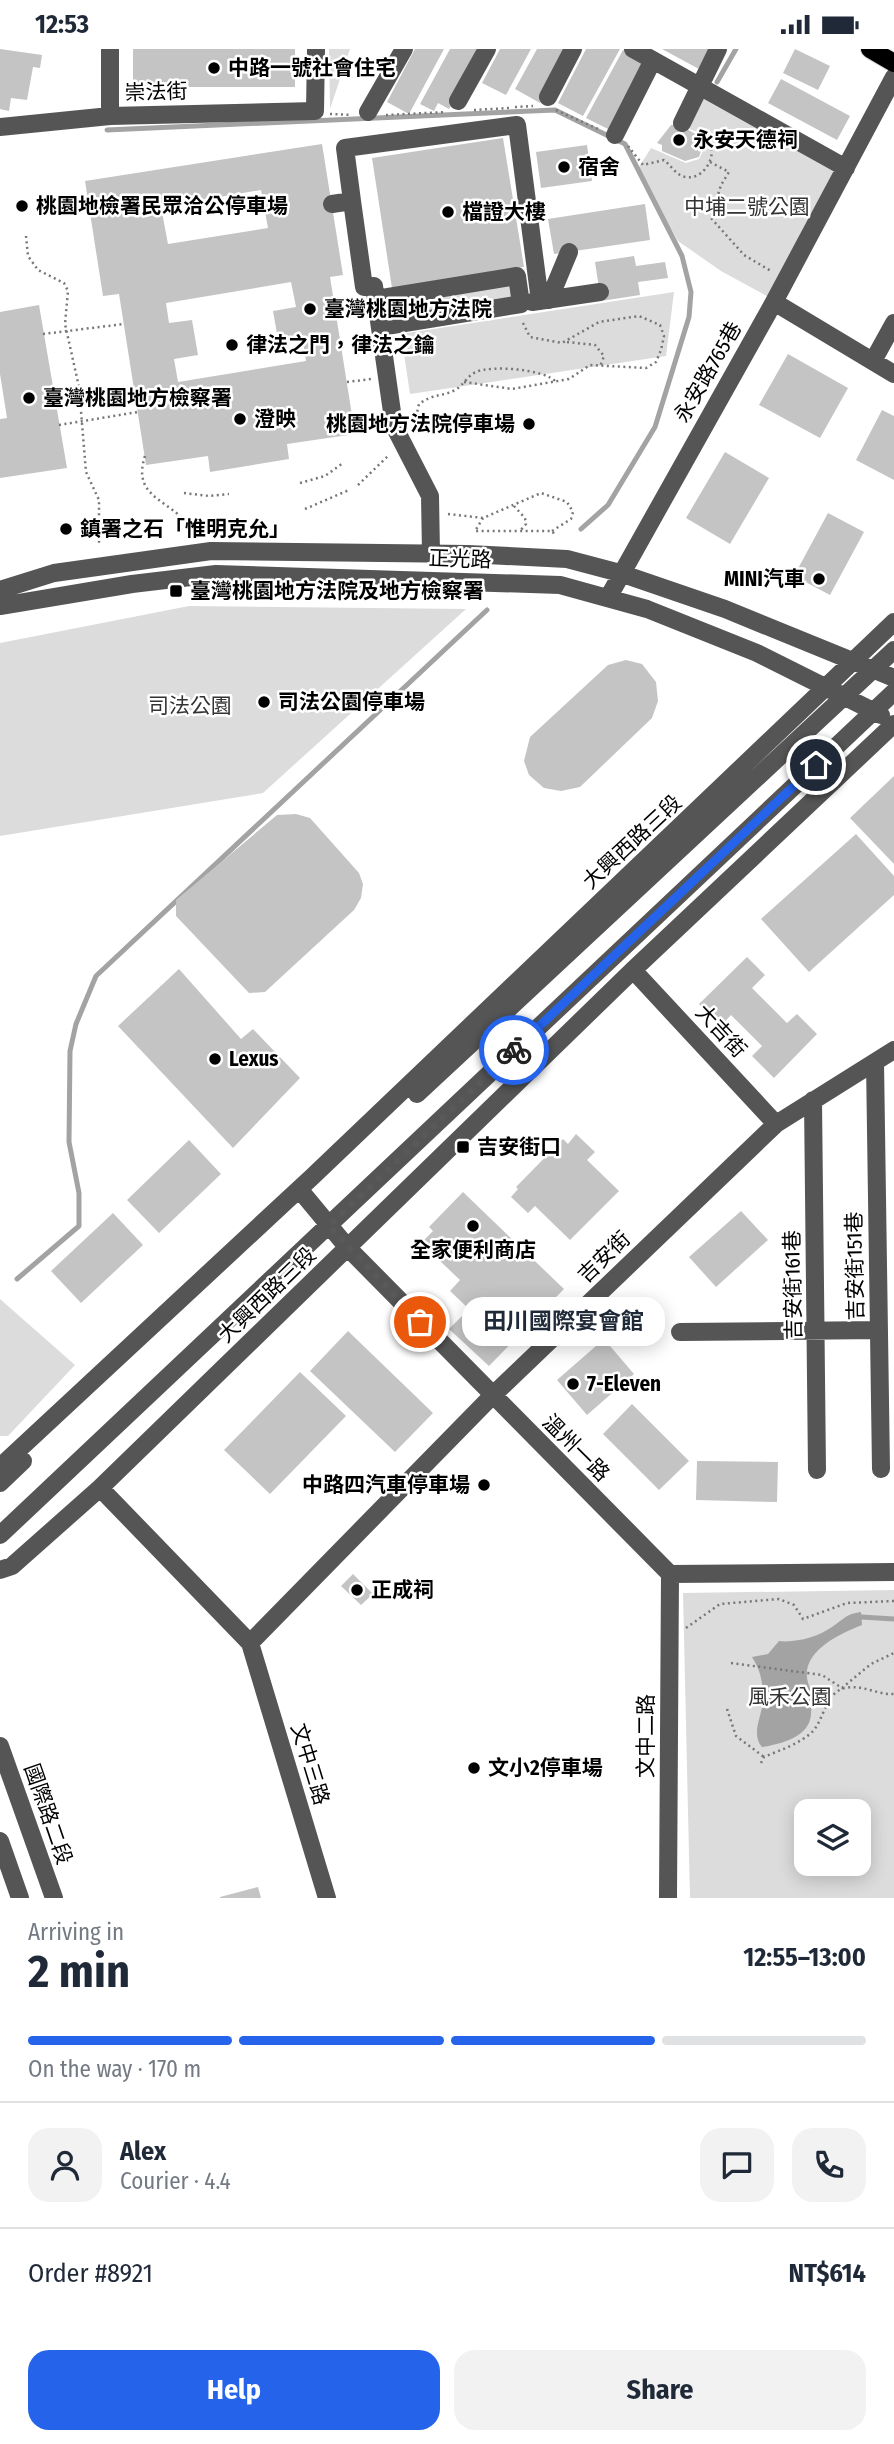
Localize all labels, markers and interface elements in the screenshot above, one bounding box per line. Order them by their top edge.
text: 12:53 [35,9,89,40]
place label: 中路一號社會住宅 [228,55,396,81]
marker: 中路一號社會住宅 [206,60,222,76]
street label: 崇法街 [124,78,188,106]
place label: 永安天德祠 [693,127,798,153]
marker: 永安天德祠 [671,132,687,148]
place label: 宿舍 [578,154,620,180]
marker: 宿舍 [556,159,572,175]
place label: 桃園地檢署民眾洽公停車場 [36,193,288,219]
park label: 中埔二號公園 [684,194,810,220]
marker: 桃園地檢署民眾洽公停車場 [14,198,30,214]
place label: 檔證大樓 [462,199,546,225]
marker: 檔證大樓 [440,204,456,220]
place label: 臺灣桃園地方法院 [324,296,492,322]
marker: 臺灣桃園地方法院 [302,301,318,317]
street label: 永安路765巷 [669,317,747,427]
place label: 律法之門，律法之鑰 [246,332,435,358]
marker: 律法之門，律法之鑰 [224,337,240,353]
place label: 臺灣桃園地方檢察署 [43,385,232,411]
marker: 臺灣桃園地方檢察署 [21,390,37,406]
place label: 澄映 [254,406,296,432]
marker: 澄映 [232,411,248,427]
place label: 桃園地方法院停車場 [326,411,515,437]
marker: 桃園地方法院停車場 [521,416,537,432]
place label: 鎮署之石「惟明克允」 [80,516,290,542]
marker: 鎮署之石「惟明克允」 [58,521,74,537]
street label: 正光路 [428,545,492,573]
place label: MINI汽車 [724,566,805,592]
marker: MINI汽車 [811,571,827,587]
place label: 臺灣桃園地方法院及地方檢察署 [190,578,484,604]
marker: 臺灣桃園地方法院及地方檢察署 [168,583,184,599]
place label: 司法公園停車場 [278,689,425,715]
park label: 司法公園 [148,693,232,719]
marker: 司法公園停車場 [256,694,272,710]
pin [786,735,846,795]
icon: home [797,746,835,784]
street label: 大興西路三段 [577,790,687,894]
street label: 大吉街 [690,999,752,1063]
courier [479,1015,549,1085]
icon: bike [495,1031,533,1069]
place label: Lexus [229,1046,278,1072]
marker: Lexus [207,1051,223,1067]
place label: 吉安街口 [477,1134,561,1160]
marker: 吉安街口 [455,1139,471,1155]
street label: 吉安街151巷 [841,1211,869,1321]
marker: 全家便利商店 [465,1218,481,1234]
street label: 吉安街 [572,1226,636,1288]
street label: 吉安街161巷 [779,1230,807,1340]
place label: 全家便利商店 [410,1237,536,1263]
street label: 大興西路三段 [213,1242,321,1348]
pin [390,1292,450,1352]
callout: 田川國際宴會館 [462,1297,665,1347]
icon: bag [401,1303,439,1341]
text: 田川國際宴會館 [483,1307,644,1335]
place label: 7-Eleven [587,1371,661,1397]
marker: 7-Eleven [565,1376,581,1392]
street label: 溫州一路 [537,1409,615,1487]
place label: 中路四汽車停車場 [302,1472,470,1498]
marker: 中路四汽車停車場 [476,1477,492,1493]
place label: 正成祠 [371,1577,434,1603]
marker: 正成祠 [349,1582,365,1598]
park label: 風禾公園 [748,1684,832,1710]
street label: 文中二路 [633,1694,659,1778]
street label: 文中三路 [285,1720,335,1808]
place label: 文小2停車場 [488,1755,603,1781]
street label: 國際路二段 [19,1760,77,1868]
marker: 文小2停車場 [466,1760,482,1776]
map controls [794,1799,871,1876]
button: layers [794,1799,871,1876]
text: Arriving in [28,1918,124,1946]
text: 12:55–13:00 [743,1942,866,1973]
text: 2 min [28,1944,130,1999]
text: On the way · 170 m [28,2055,201,2083]
button: person [28,2128,102,2202]
button: chat [700,2128,774,2202]
button: phone [792,2128,866,2202]
text: Alex [120,2136,166,2167]
text: Courier · 4.4 [120,2167,231,2195]
text: Order #8921 [28,2258,153,2289]
text: NT$614 [789,2258,866,2289]
button: Help [28,2350,440,2430]
button: Share [454,2350,866,2430]

